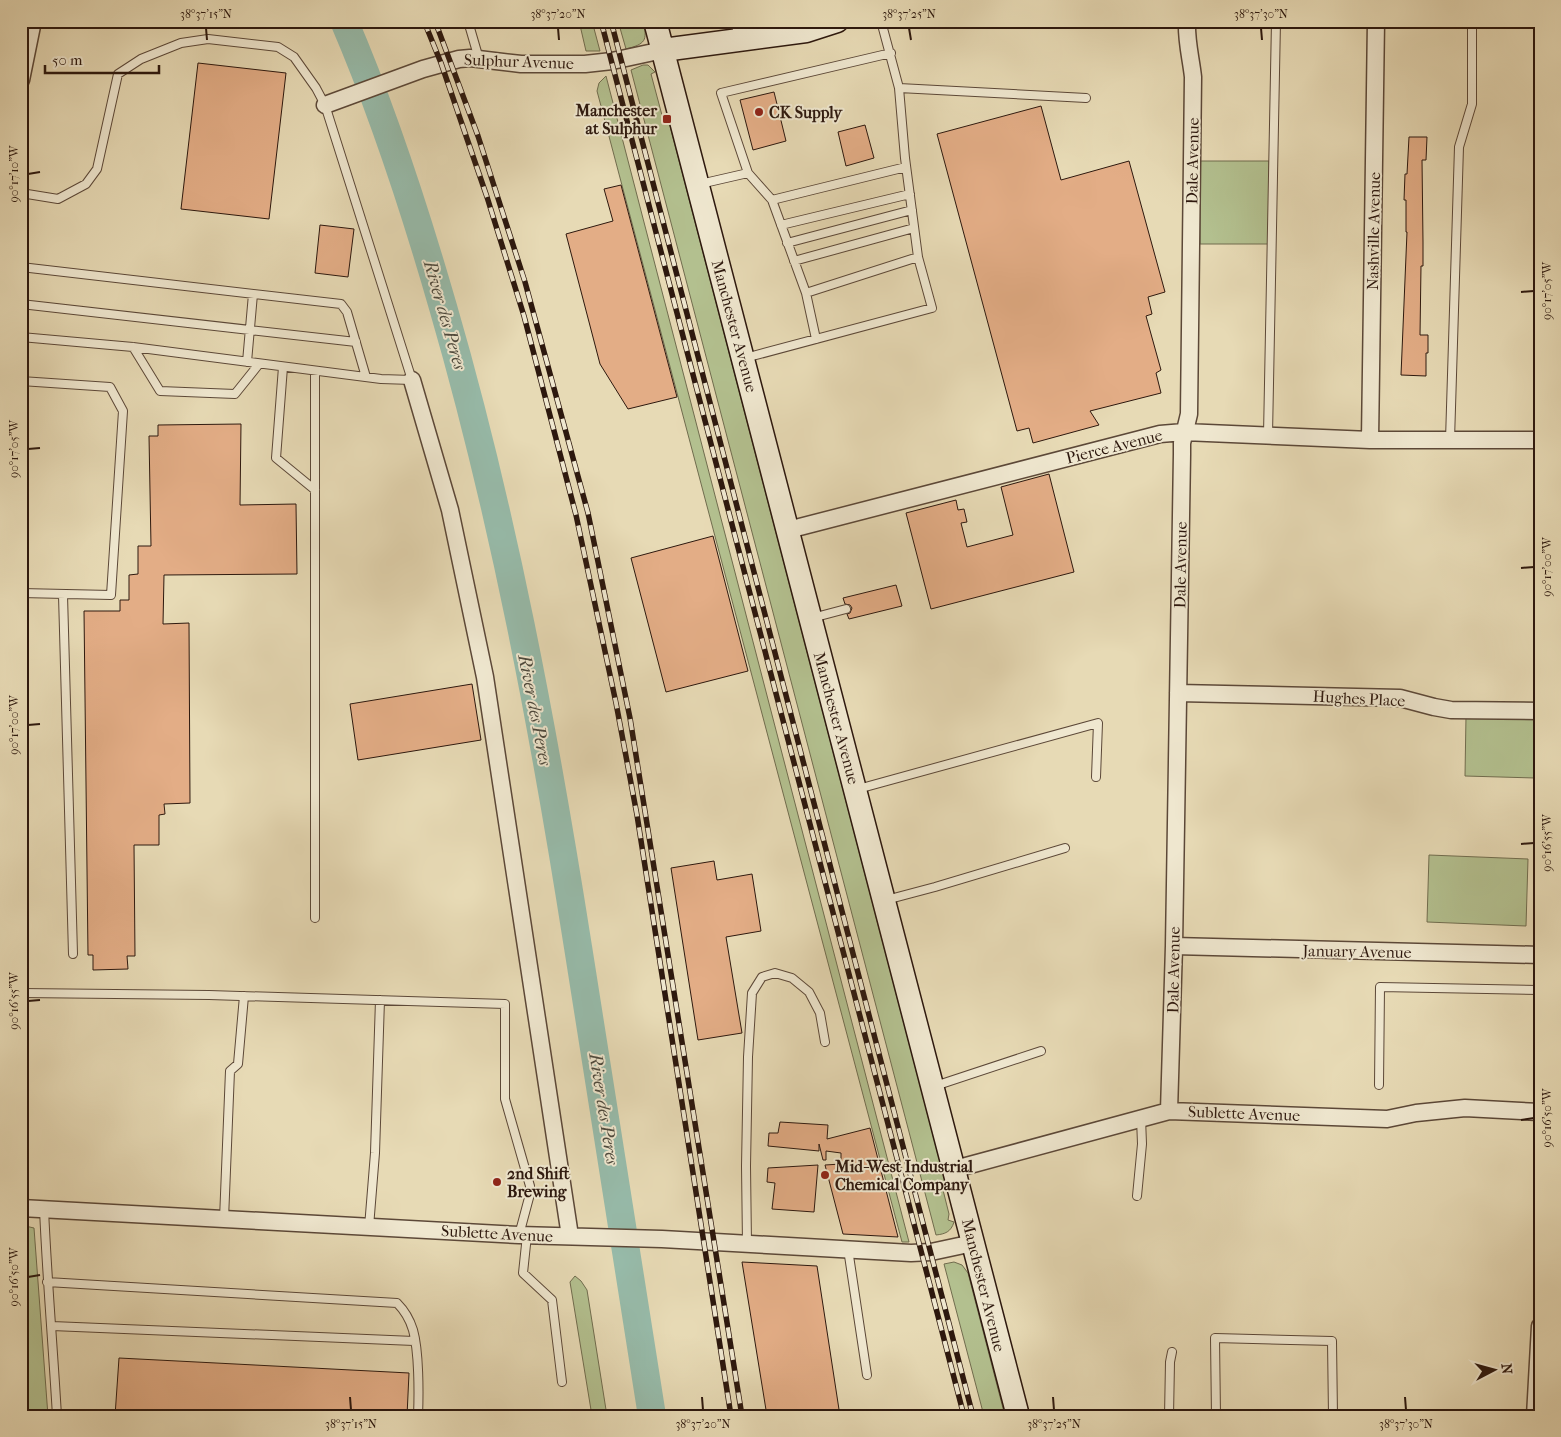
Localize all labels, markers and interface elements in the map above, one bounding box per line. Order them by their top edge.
text: 38°37'15"N [180,7,232,21]
text: 38°37'20"N [530,7,586,21]
text: 38°37'25"N [882,7,936,21]
text: 38°37'30"N [1234,7,1288,21]
scale bar [45,42,159,74]
street label: Sulphur Avenue [464,50,574,73]
text: 50 m [52,51,83,69]
place label: Manchester at Sulphur [575,101,658,139]
place label: CK Supply [769,103,843,123]
marker: CK Supply [753,106,765,118]
marker: Manchester at Sulphur [661,113,673,125]
street label: Dale Avenue [1182,117,1203,205]
text: 90°17'10"W [7,144,21,203]
street label: Nashville Avenue [1363,172,1384,290]
water label: River des Peres [419,257,470,373]
street label: Manchester Avenue [708,258,761,395]
text: 90°17'05"W [1540,261,1554,320]
text: 90°17'05"W [7,419,21,478]
street label: Pierce Avenue [1064,425,1165,468]
street label: Dale Avenue [1170,521,1191,609]
text: 90°17'00"W [1540,536,1554,597]
street label: Manchester Avenue [810,650,863,787]
water label: River des Peres [513,652,556,768]
street label: Hughes Place [1312,687,1406,710]
text: 90°17'00"W [7,694,21,755]
text: 90°16'55"W [1540,813,1554,872]
street label: Dale Avenue [1163,926,1184,1014]
street label: January Avenue [1300,941,1412,962]
text: 90°16'55"W [7,971,21,1030]
water label: River des Peres [584,1051,623,1167]
text: 90°16'50"W [1540,1087,1554,1147]
street label: Sublette Avenue [1188,1102,1300,1125]
place label: Mid-West Industrial Chemical Company [834,1157,973,1195]
place label: 2nd Shift Brewing [507,1164,570,1202]
marker: Mid-West Industrial Chemical Company [819,1169,831,1181]
marker: 2nd Shift Brewing [491,1176,503,1188]
street label: Manchester Avenue [958,1217,1009,1354]
street label: Sublette Avenue [441,1221,554,1246]
text: 90°16'50"W [7,1246,21,1306]
north arrow [1468,1344,1518,1394]
text: N [1497,1363,1515,1375]
text: 38°37'15"N [325,1417,377,1431]
text: 38°37'20"N [675,1417,731,1431]
text: 38°37'25"N [1027,1417,1081,1431]
text: 38°37'30"N [1379,1417,1433,1431]

